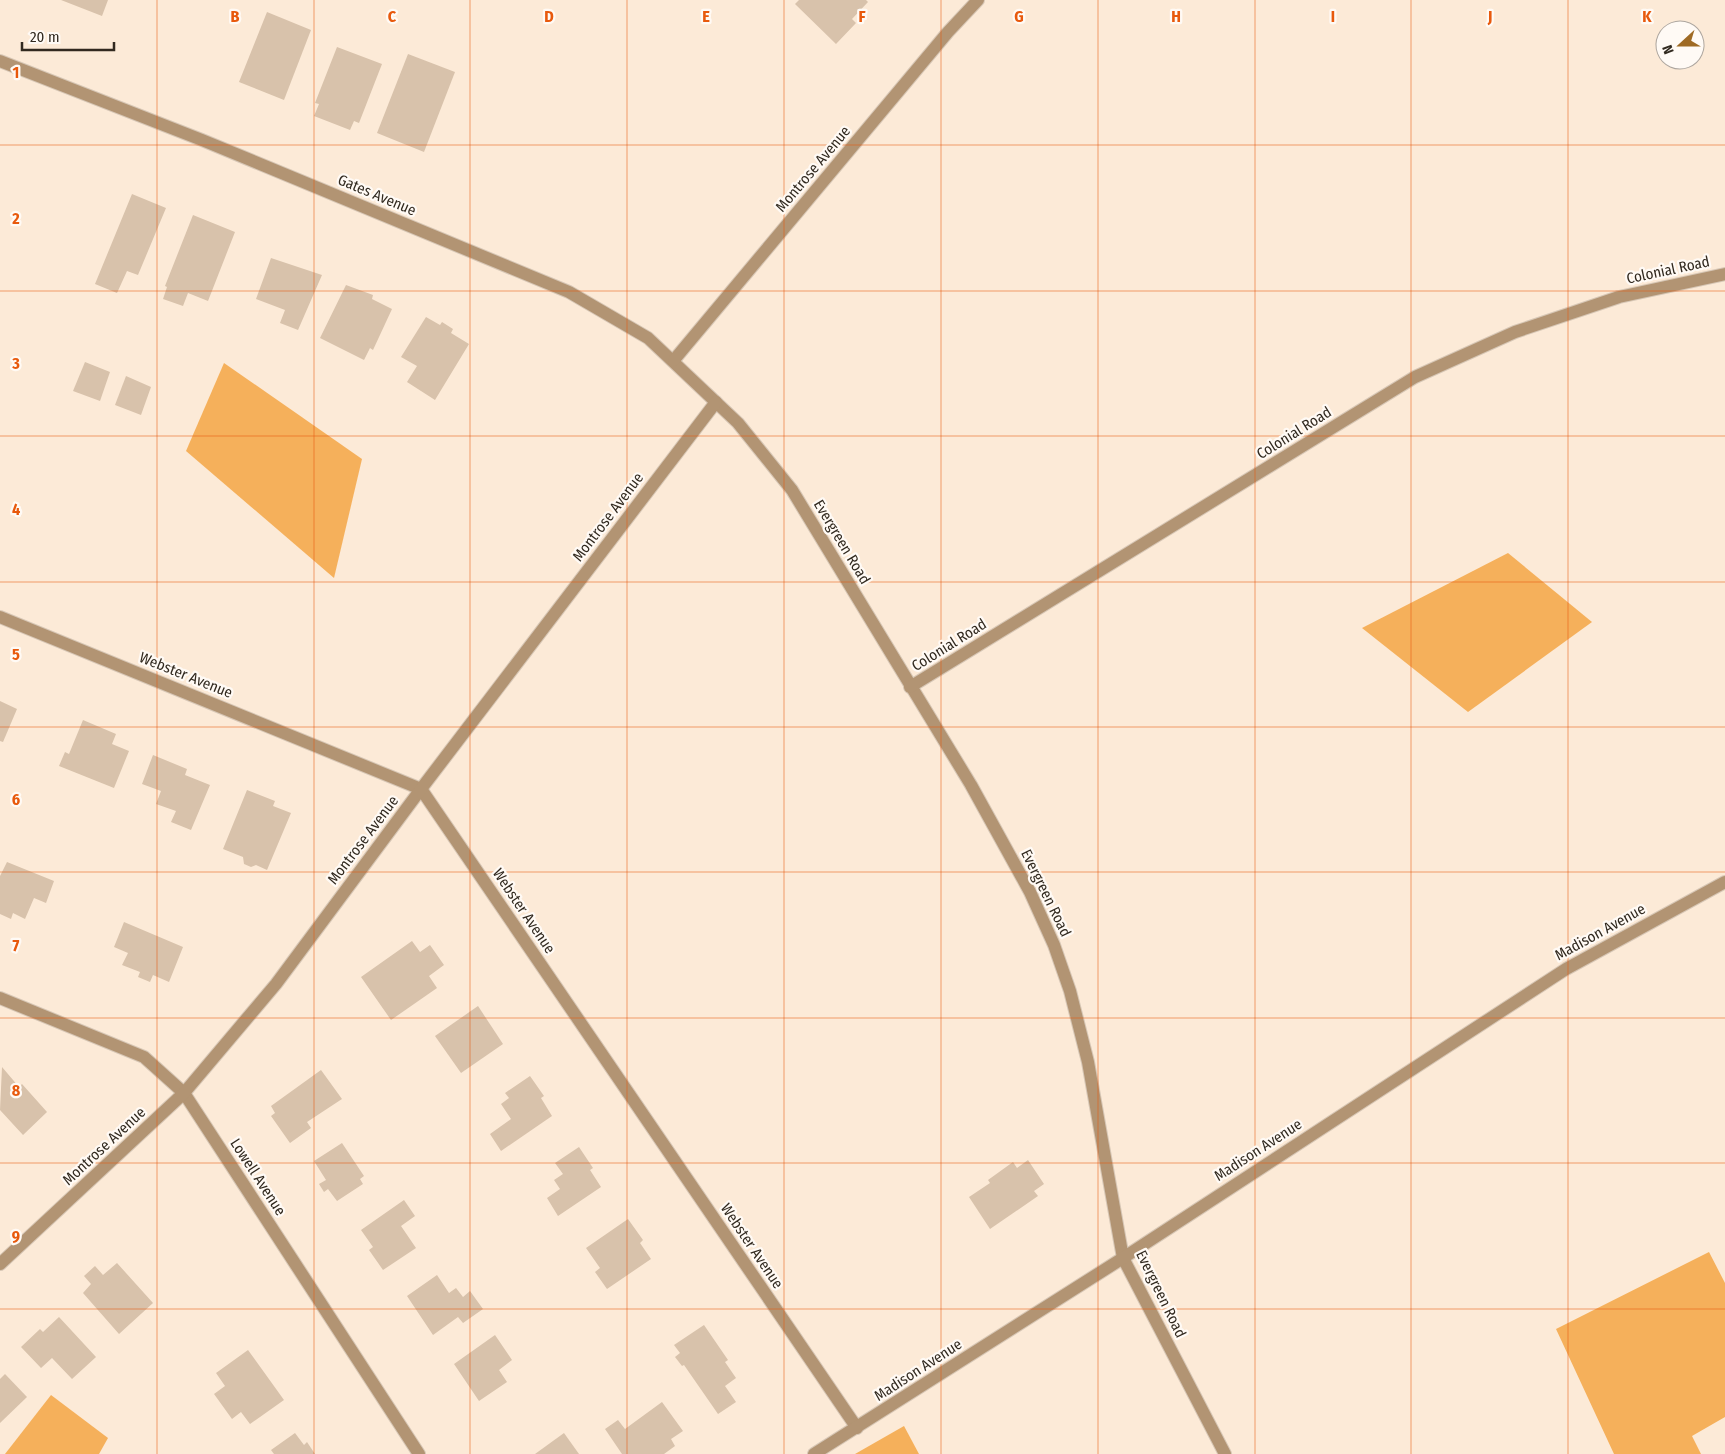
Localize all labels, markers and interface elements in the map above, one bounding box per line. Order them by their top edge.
text: B [231,7,240,26]
text: C [388,7,397,26]
text: D [544,7,554,26]
text: E [702,7,710,26]
text: F [858,7,866,26]
text: G [1014,7,1024,26]
text: H [1171,7,1181,26]
text: I [1331,7,1335,26]
text: J [1487,7,1492,26]
text: K [1642,7,1652,26]
scale bar [22,20,115,52]
north arrow [1655,20,1705,70]
text: 20 m [30,28,60,46]
text: N [1659,43,1678,56]
text: 1 [13,63,19,82]
street label: Montrose Avenue [772,122,854,216]
street label: Gates Avenue [335,170,419,220]
text: 2 [11,209,20,228]
street label: Colonial Road [1625,252,1711,288]
text: 3 [11,354,20,373]
street label: Colonial Road [1253,403,1335,463]
street label: Montrose Avenue [569,469,647,565]
street label: Evergreen Road [810,497,874,587]
text: 4 [12,500,20,519]
street label: Colonial Road [908,615,990,675]
text: 5 [12,645,20,664]
street label: Webster Avenue [137,648,235,702]
text: 6 [12,790,20,809]
street label: Montrose Avenue [324,792,402,888]
street label: Evergreen Road [1017,846,1075,940]
street label: Webster Avenue [489,865,559,957]
street label: Madison Avenue [1552,900,1648,964]
text: 7 [13,936,20,955]
text: 8 [12,1081,21,1100]
street label: Montrose Avenue [59,1103,149,1189]
street label: Madison Avenue [1211,1115,1305,1185]
street label: Lowell Avenue [226,1135,290,1219]
street label: Webster Avenue [717,1200,787,1292]
text: 9 [12,1227,20,1246]
street label: Evergreen Road [1132,1247,1190,1341]
street label: Madison Avenue [871,1335,965,1405]

